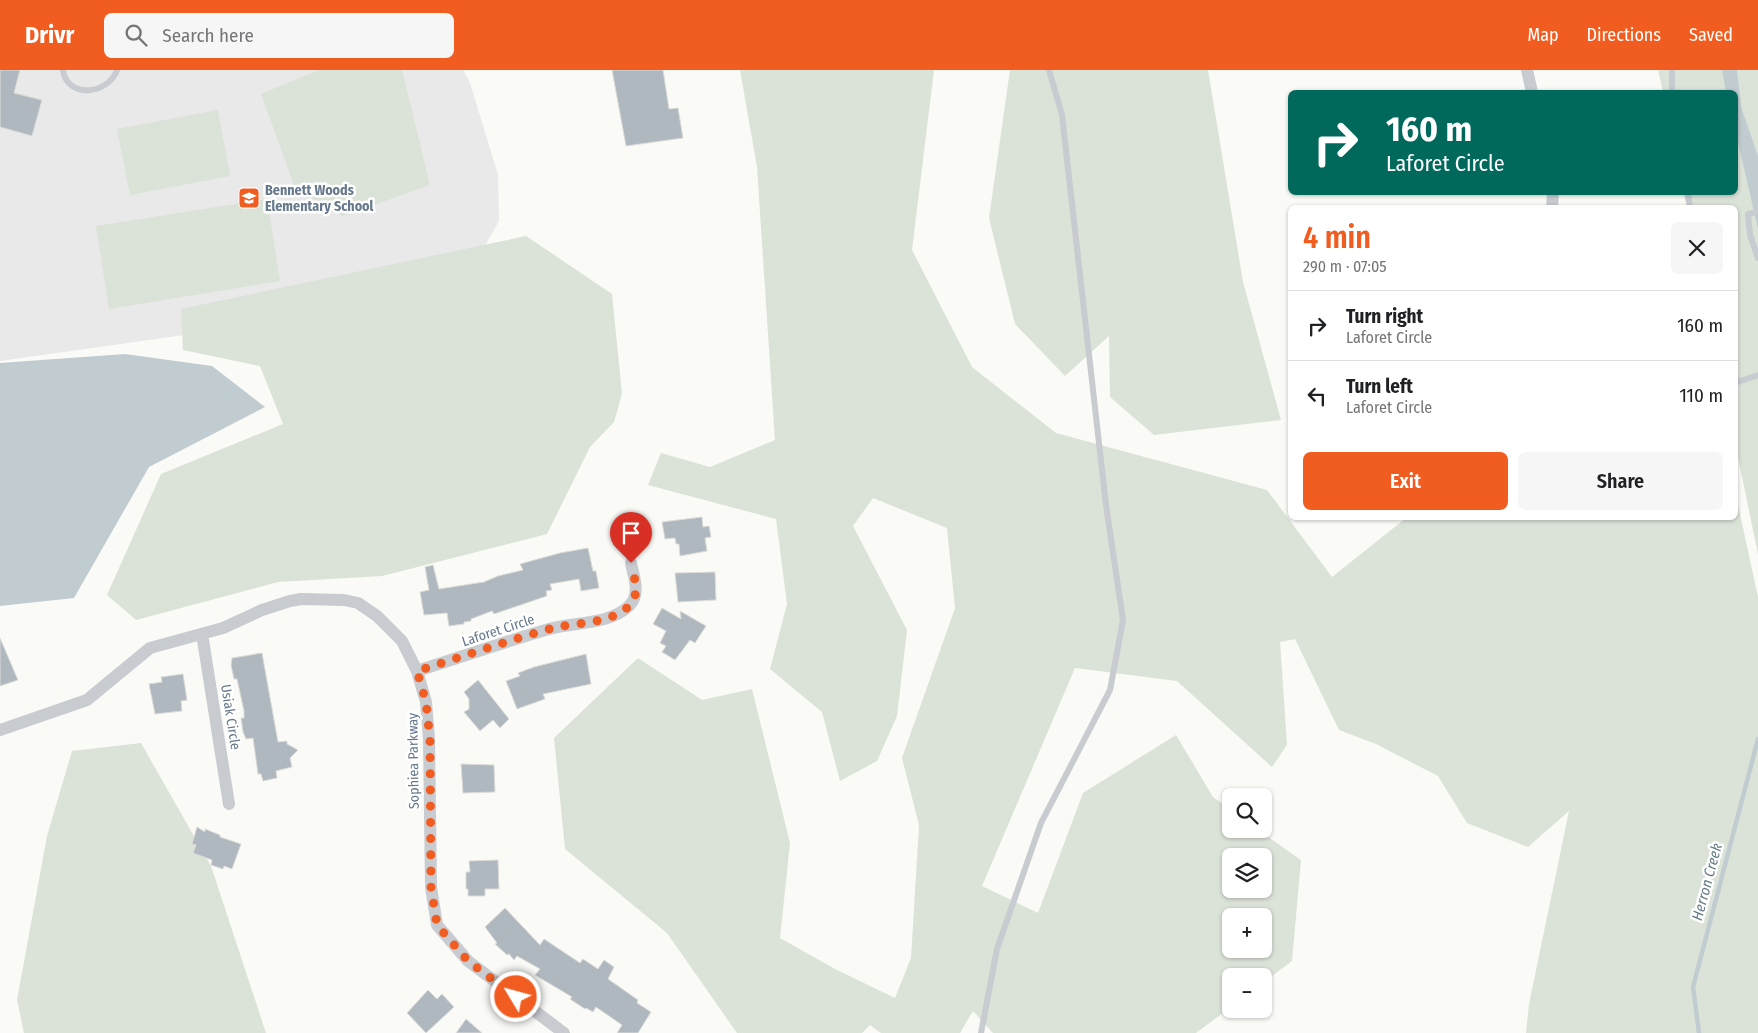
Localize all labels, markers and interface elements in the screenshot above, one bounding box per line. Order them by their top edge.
search box [104,13,454,58]
text: Drivr [25,21,74,49]
icon: search [122,21,150,49]
text: Search here [162,24,254,47]
text: Map [1527,24,1559,46]
text: Directions [1587,24,1661,46]
text: Saved [1689,24,1733,46]
text: 160 m [1386,108,1472,150]
icon: right [1303,110,1368,175]
text: Laforet Circle [1386,150,1505,177]
place label: Bennett Woods Elementary School [265,182,374,215]
school or university icon: Bennett Woods Elementary School [237,186,261,210]
text: 4 min [1303,220,1371,256]
button: close [1671,222,1723,274]
text: 290 m · 07:05 [1303,257,1387,276]
text: Turn right [1346,305,1423,328]
icon: right [1303,312,1331,340]
text: 160 m [1677,314,1723,337]
text: Laforet Circle [1346,328,1432,347]
text: Turn left [1346,375,1413,398]
icon: left [1303,382,1331,410]
text: 110 m [1679,384,1723,407]
text: Laforet Circle [1346,398,1432,417]
button: Exit [1303,452,1508,510]
button: Share [1518,452,1723,510]
pin [610,512,652,563]
icon: arrive [617,519,645,547]
street label: Laforet Circle [460,611,537,650]
street label: Usiak Circle [217,683,244,751]
street label: Sophiea Parkway [404,712,423,809]
map controls [1222,788,1272,1018]
button: search [1222,788,1272,838]
water label: Herron Creek [1688,841,1726,922]
button: layers [1222,848,1272,898]
button: + [1222,908,1272,958]
button: − [1222,968,1272,1018]
position arrow [489,970,541,1022]

